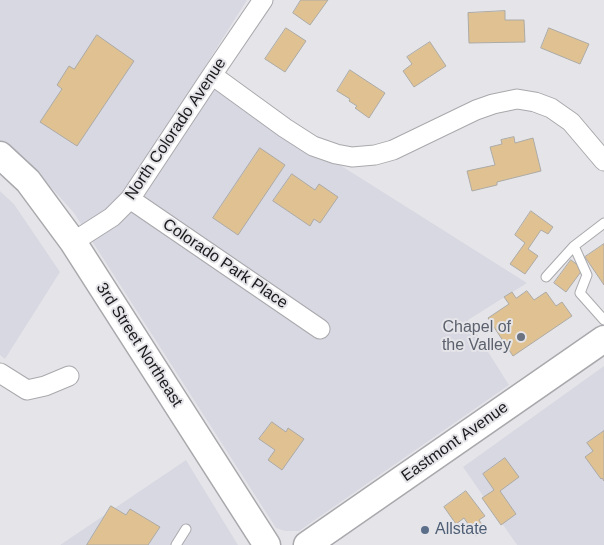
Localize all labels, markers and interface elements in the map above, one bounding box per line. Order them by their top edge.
street label: North Colorado Avenue [121,54,231,204]
street label: Colorado Park Place [159,215,291,313]
street label: 3rd Street Northeast [92,279,186,411]
place label: Chapel of the Valley [442,318,511,356]
marker: Chapel of the Valley [515,331,527,343]
street label: Eastmont Avenue [398,398,512,486]
place label: Allstate [435,520,487,540]
marker: Allstate [419,524,431,536]

